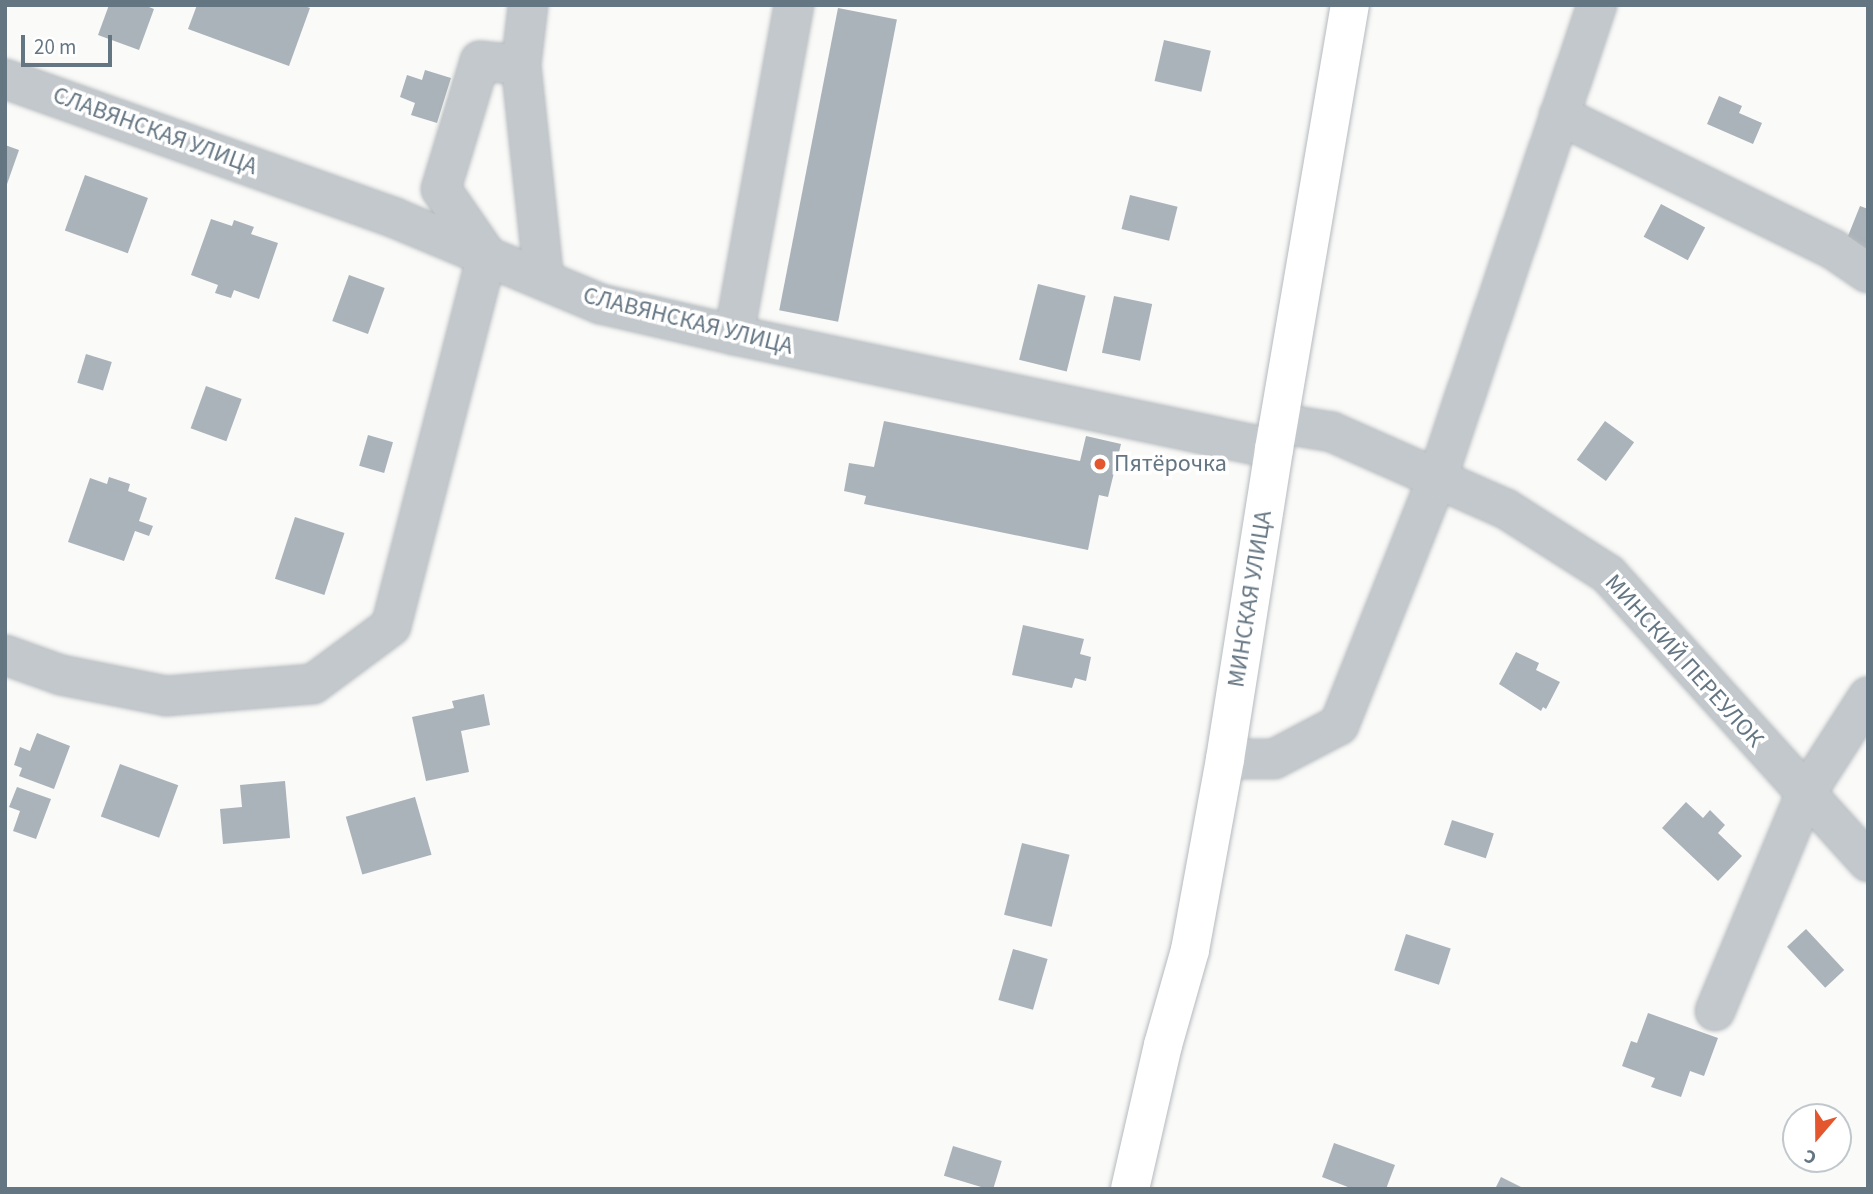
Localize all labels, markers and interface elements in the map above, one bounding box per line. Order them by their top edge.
scale bar [24,21,116,65]
text: 20 m [34,32,76,62]
street label: СЛАВЯНСКАЯ УЛИЦА [49,81,261,181]
street label: СЛАВЯНСКАЯ УЛИЦА [580,281,796,361]
place label: Пятёрочка [1114,450,1227,478]
marker: Пятёрочка [1092,456,1108,472]
street label: МИНСКАЯ УЛИЦА [1222,509,1278,689]
street label: МИНСКИЙ ПЕРЕУЛОК [1599,569,1769,753]
north arrow [1782,1103,1852,1173]
text: С [1801,1142,1820,1171]

